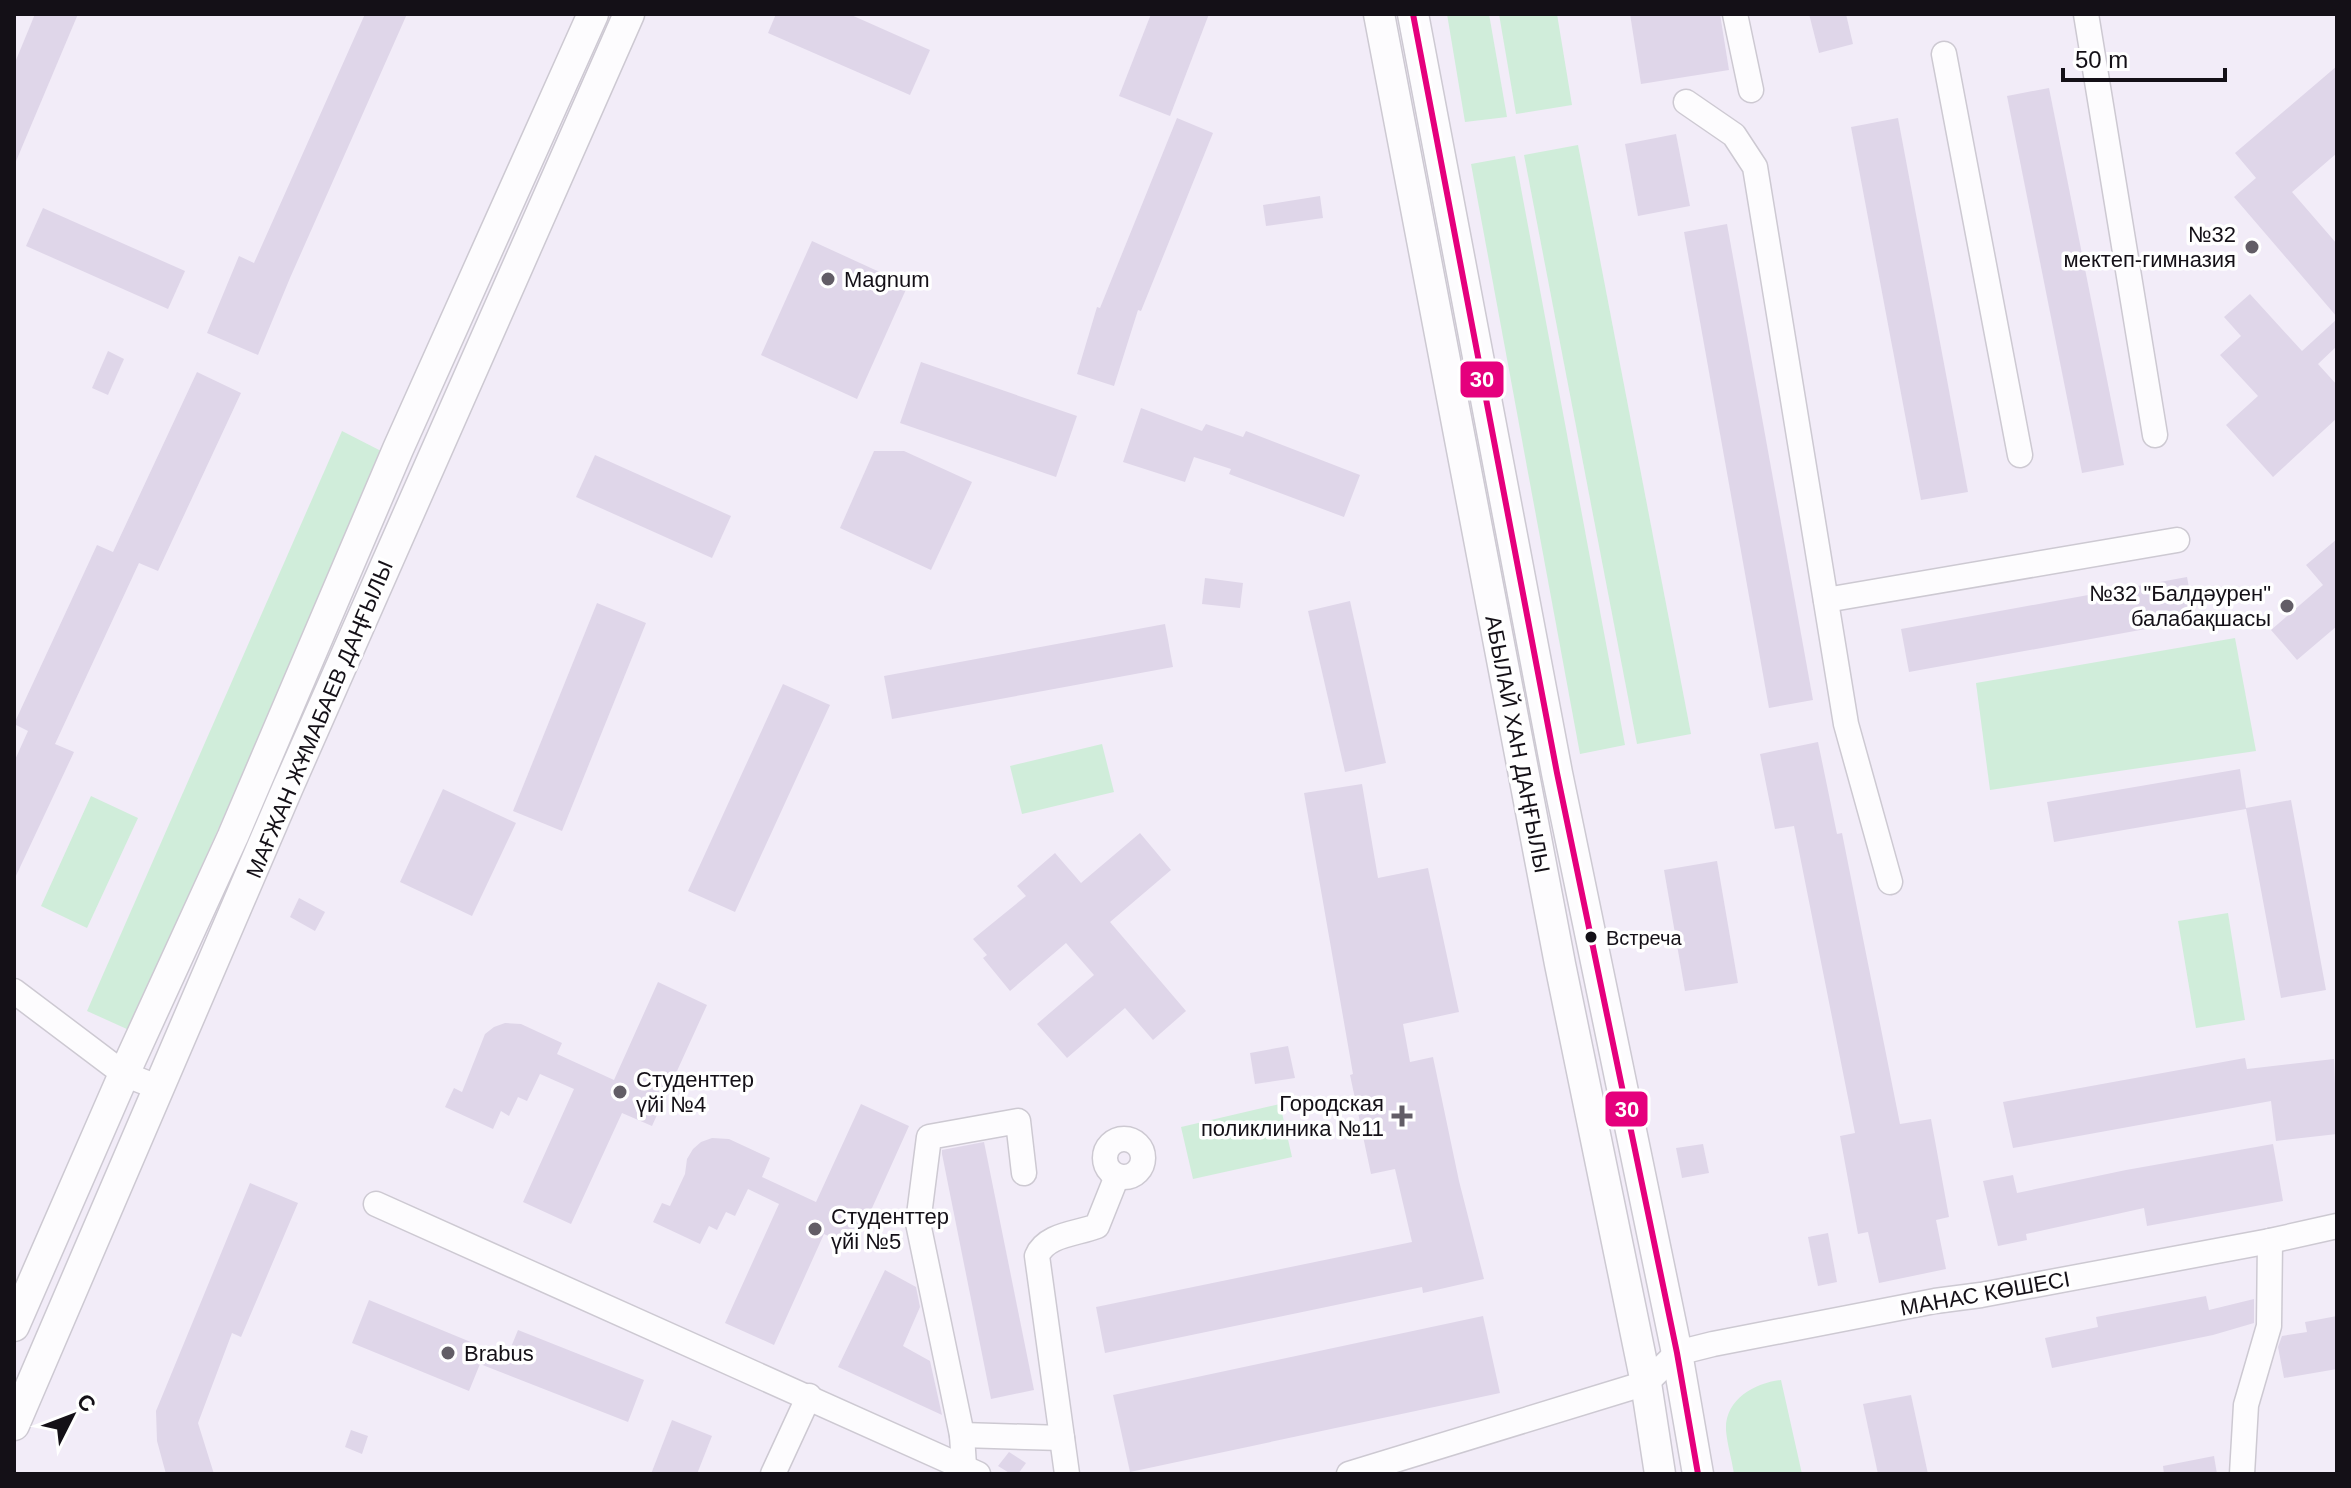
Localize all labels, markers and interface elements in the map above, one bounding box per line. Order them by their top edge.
scale bar [2063,32,2225,82]
text: 50 m [2075,46,2128,73]
place label: №32 мектеп-гимназия [2064,222,2236,272]
marker: №32 мектеп-гимназия [2243,238,2261,256]
place label: Magnum [844,267,930,292]
marker: Magnum [819,270,837,288]
line badge: 30 [1459,360,1505,399]
text: 30 [1470,367,1494,392]
street label: МАҒЖАН ЖҰМАБАЕВ ДАҢҒЫЛЫ [241,557,398,882]
place label: №32 "Балдәурен" балабақшасы [2089,581,2271,631]
marker: №32 "Балдәурен" балабақшасы [2278,597,2296,615]
street label: АБЫЛАЙ ХАН ДАҢҒЫЛЫ [1480,613,1555,875]
place label: Встреча [1606,927,1683,949]
marker: Встреча [1583,929,1599,945]
place label: Студенттер үйі №4 [636,1067,754,1117]
marker: Студенттер үйі №4 [611,1083,629,1101]
line badge: 30 [1604,1090,1649,1128]
place label: Городская поликлиника №11 [1201,1091,1384,1141]
text: 30 [1615,1097,1639,1122]
marker: Городская поликлиника №11 [1391,1105,1413,1127]
place label: Студенттер үйі №5 [831,1204,949,1254]
marker: Студенттер үйі №5 [806,1220,824,1238]
street label: МАНАС КӨШЕСІ [1898,1266,2072,1321]
place label: Brabus [464,1341,534,1366]
marker: Brabus [439,1344,457,1362]
north arrow [32,1376,112,1456]
text: С [72,1389,101,1417]

